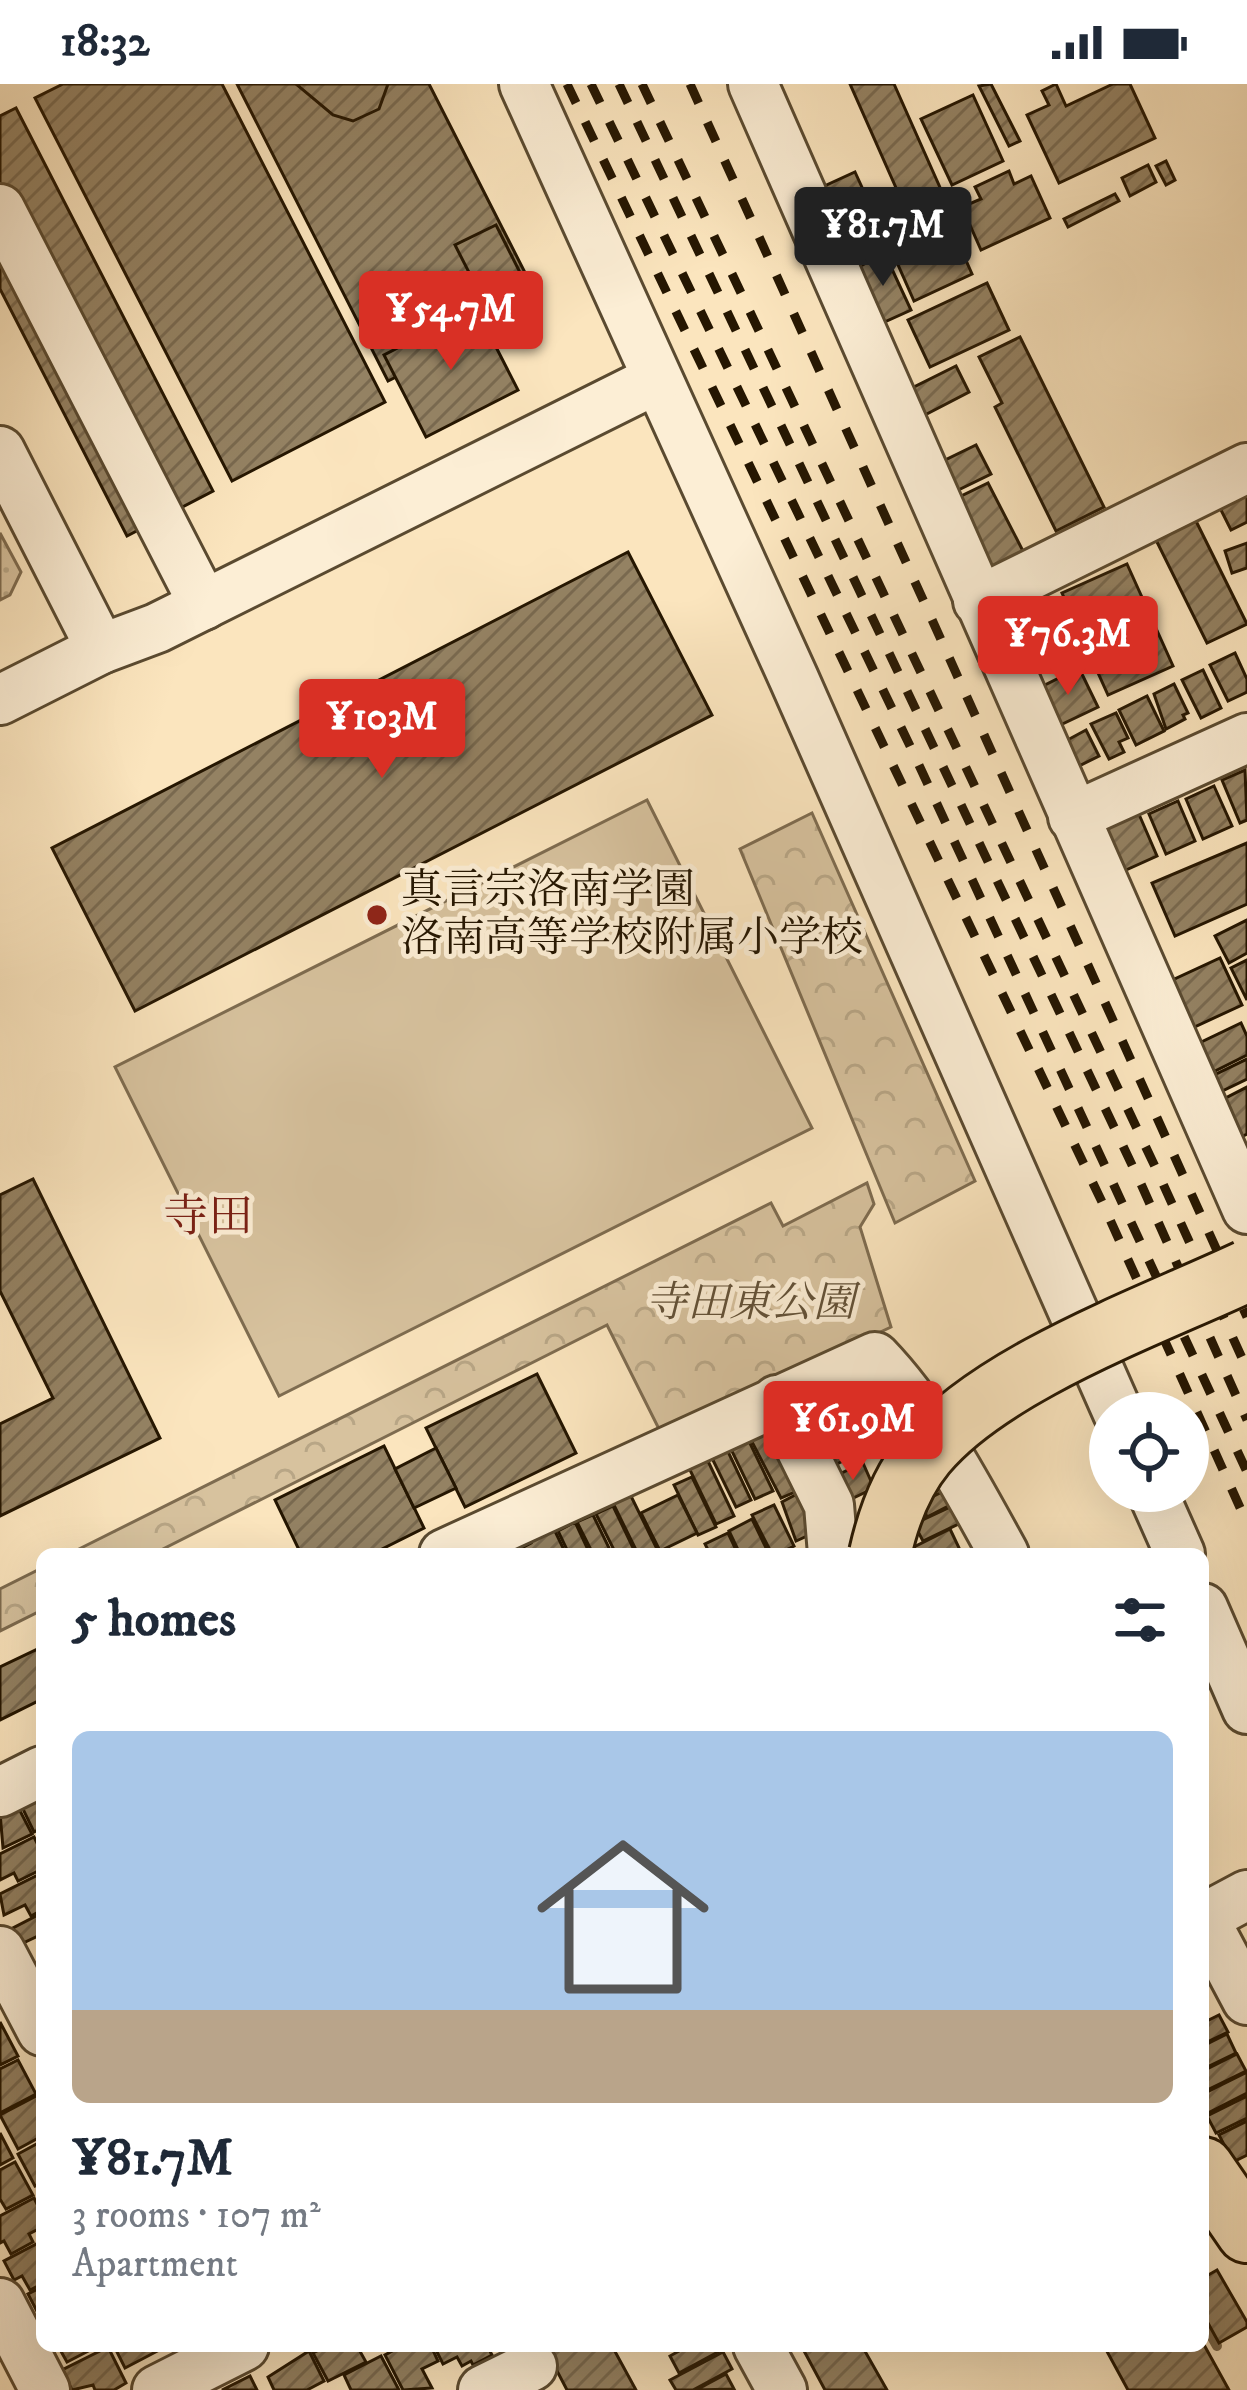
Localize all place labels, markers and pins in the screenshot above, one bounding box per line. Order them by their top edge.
pin: ¥81.7M [785,187,981,289]
pin: ¥54.7M [353,271,549,373]
pin: ¥76.3M [970,596,1166,698]
pin: ¥103M [298,679,466,781]
place label: 真言宗洛南学園 洛南高等学校附属小学校 [401,865,863,965]
marker: 真言宗洛南学園 洛南高等学校附属小学校 [364,902,390,928]
pin: ¥61.9M [755,1381,951,1483]

